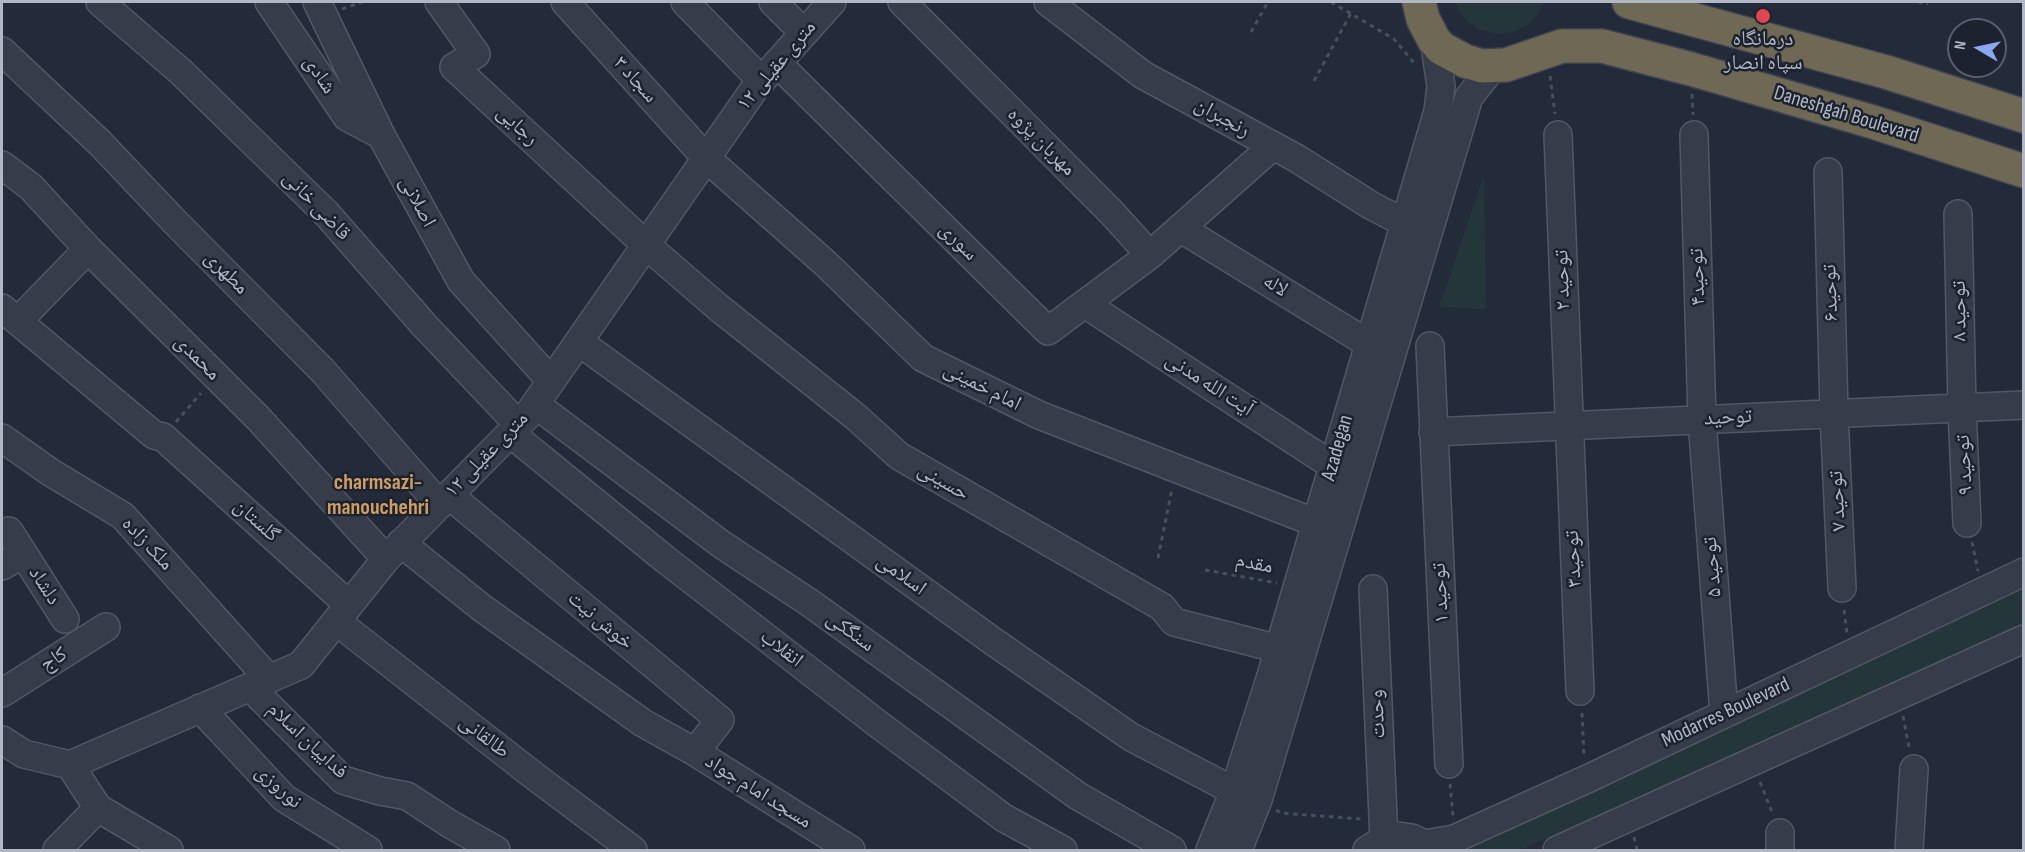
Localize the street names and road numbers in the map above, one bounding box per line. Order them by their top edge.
street label: ۱۲ متری عقیلی [732,16,822,116]
street label: شادی [297,51,341,99]
street label: سجاد ۳ [607,51,663,109]
street label: Daneshgah Boulevard [1771,81,1921,149]
street label: رنجبران [1190,92,1254,144]
street label: رجایی [491,100,543,152]
street label: مهربان پژوه [1001,102,1081,182]
street label: قاضی خانی [277,166,355,246]
street label: اصلانی [393,172,441,232]
street label: سوری [933,217,983,267]
street label: مطهری [199,246,253,300]
street label: توحید۴ [1684,248,1712,306]
street label: توحید ۲ [1549,249,1577,311]
street label: توحید۶ [1817,264,1845,322]
street label: لاله [1258,269,1292,303]
street label: توحید ۸ [1947,280,1973,342]
street label: محمدی [169,330,225,386]
street label: آیت الله مدنی [1160,347,1258,423]
street label: امام خمینی [939,357,1025,417]
street label: توحید [1703,404,1753,432]
street label: ۱۲ متری عقیلی [440,407,534,503]
street label: Azadegan [1317,412,1359,484]
street label: توحید ۹ [1951,434,1979,496]
street label: حسینی [913,457,973,507]
street label: توحید ۷ [1824,470,1852,532]
street label: گلستان [228,494,284,548]
street label: ملک زاده [116,512,178,576]
street label: توحید۳ [1560,530,1588,588]
street label: توحید ۵ [1698,536,1728,598]
street label: اسلامی [871,548,931,602]
street label: مقدم [1233,548,1275,580]
street label: دلشاد [22,562,66,610]
street label: توحید ۱ [1427,562,1455,624]
street label: خوش نیت [562,586,638,656]
street label: سنگکی [821,606,879,658]
street label: انقلاب [754,624,808,674]
street label: کاج [36,642,72,678]
street label: Modarres Boulevard [1658,672,1794,754]
street label: وحدت [1364,689,1392,739]
street label: فداییان اسلام [261,697,353,785]
street label: طالقانی [454,709,514,765]
street label: مسجد امام جواد [700,749,816,835]
street label: نوروزی [249,759,307,815]

